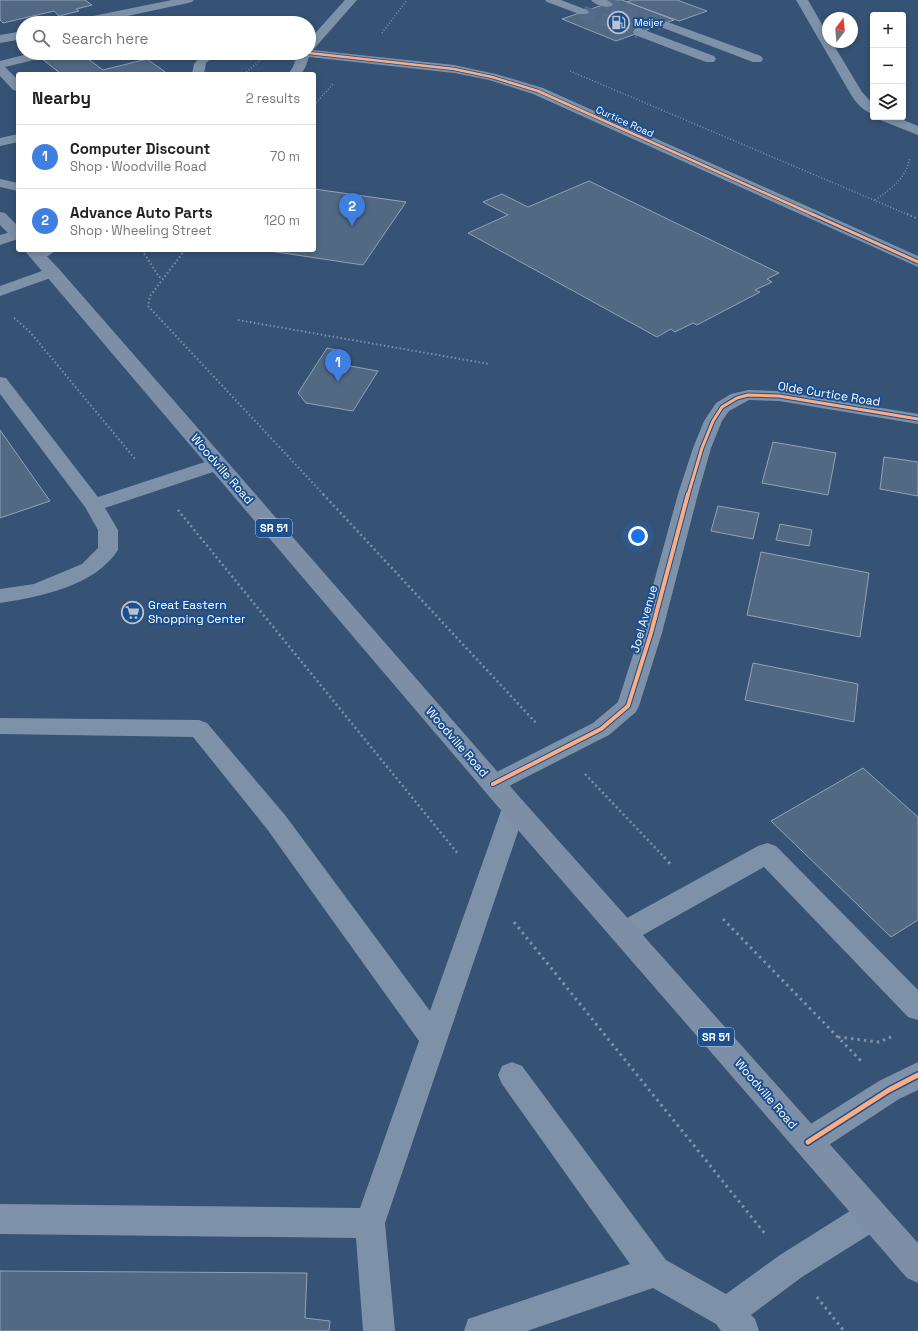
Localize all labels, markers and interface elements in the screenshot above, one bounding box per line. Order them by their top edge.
fuel station icon: Meijer [605,9,631,35]
north arrow [822,12,858,48]
map controls [870,12,906,120]
button: + [870,12,906,48]
search box [16,16,316,60]
place label: Meijer [634,16,663,29]
icon: search [30,27,52,49]
text: Search here [62,29,148,48]
button: − [870,48,906,84]
button: layers [870,84,906,120]
text: Nearby [32,87,91,109]
text: 2 results [246,90,300,107]
street label: Curtice Road [594,103,656,140]
text: Computer Discount [70,139,210,158]
text: 1 [42,148,48,165]
text: 70 m [270,148,300,165]
text: Shop · Woodville Road [70,158,207,175]
pin: 2 [339,193,365,226]
text: Advance Auto Parts [70,203,213,222]
text: 2 [41,212,49,229]
text: 120 m [264,212,300,229]
text: Shop · Wheeling Street [70,222,212,239]
pin: 1 [325,349,351,382]
street label: Olde Curtice Road [777,378,881,410]
street label: Woodville Road [187,431,257,507]
road number: SR 51 [256,519,292,537]
your location [628,526,648,546]
street label: Joel Avenue [627,583,661,655]
place label: Great Eastern Shopping Center [148,597,246,627]
supermarket icon: Great Eastern Shopping Center [119,599,145,625]
street label: Woodville Road [422,704,492,780]
road number: SR 51 [698,1028,734,1046]
street label: Woodville Road [731,1056,801,1132]

